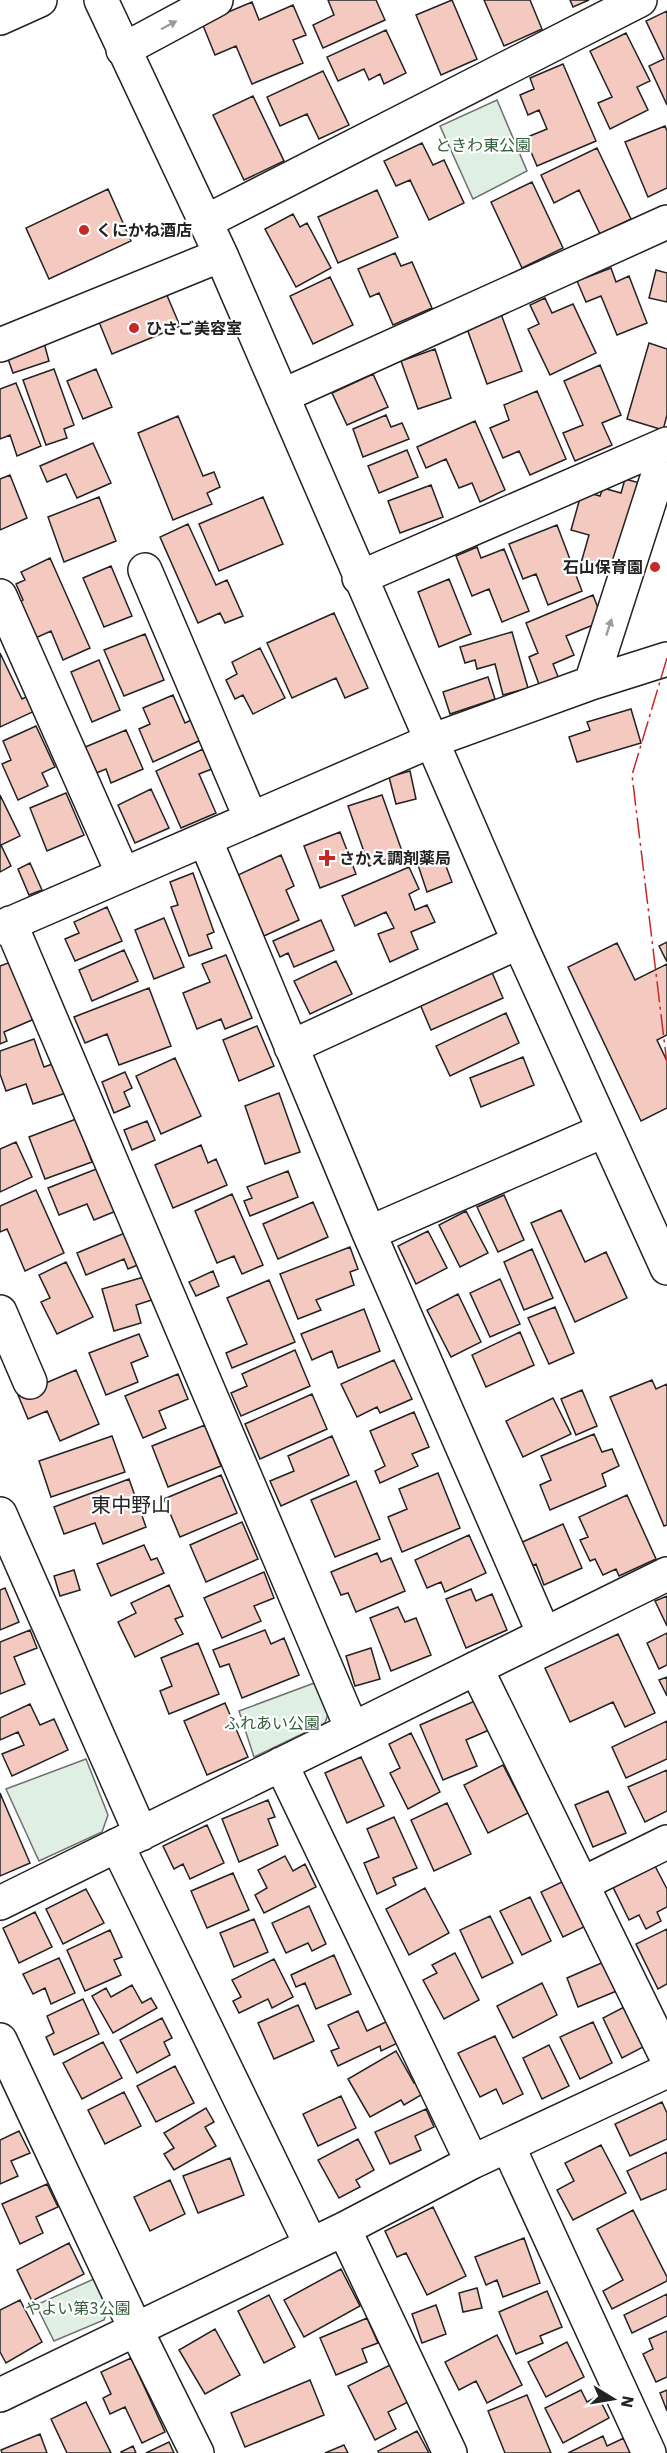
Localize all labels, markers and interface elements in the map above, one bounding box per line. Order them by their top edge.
one-way arrow [161,20,178,30]
park label: ときわ東公園 [435,135,531,155]
place label: くにかね酒店 [96,220,192,240]
marker: くにかね酒店 [77,223,91,237]
place label: ひさご美容室 [146,318,242,338]
marker: ひさご美容室 [127,321,141,335]
place label: 石山保育園 [563,557,643,577]
marker: 石山保育園 [648,560,662,574]
one-way arrow [605,618,614,636]
place label: さかえ調剤薬局 [339,848,451,868]
marker: さかえ調剤薬局 [320,851,334,865]
district label: 東中野山 [91,1491,171,1518]
park label: ふれあい公園 [224,1713,320,1733]
park label: やよい第3公園 [25,2298,131,2318]
north arrow [583,2369,643,2429]
text: N [617,2394,639,2409]

